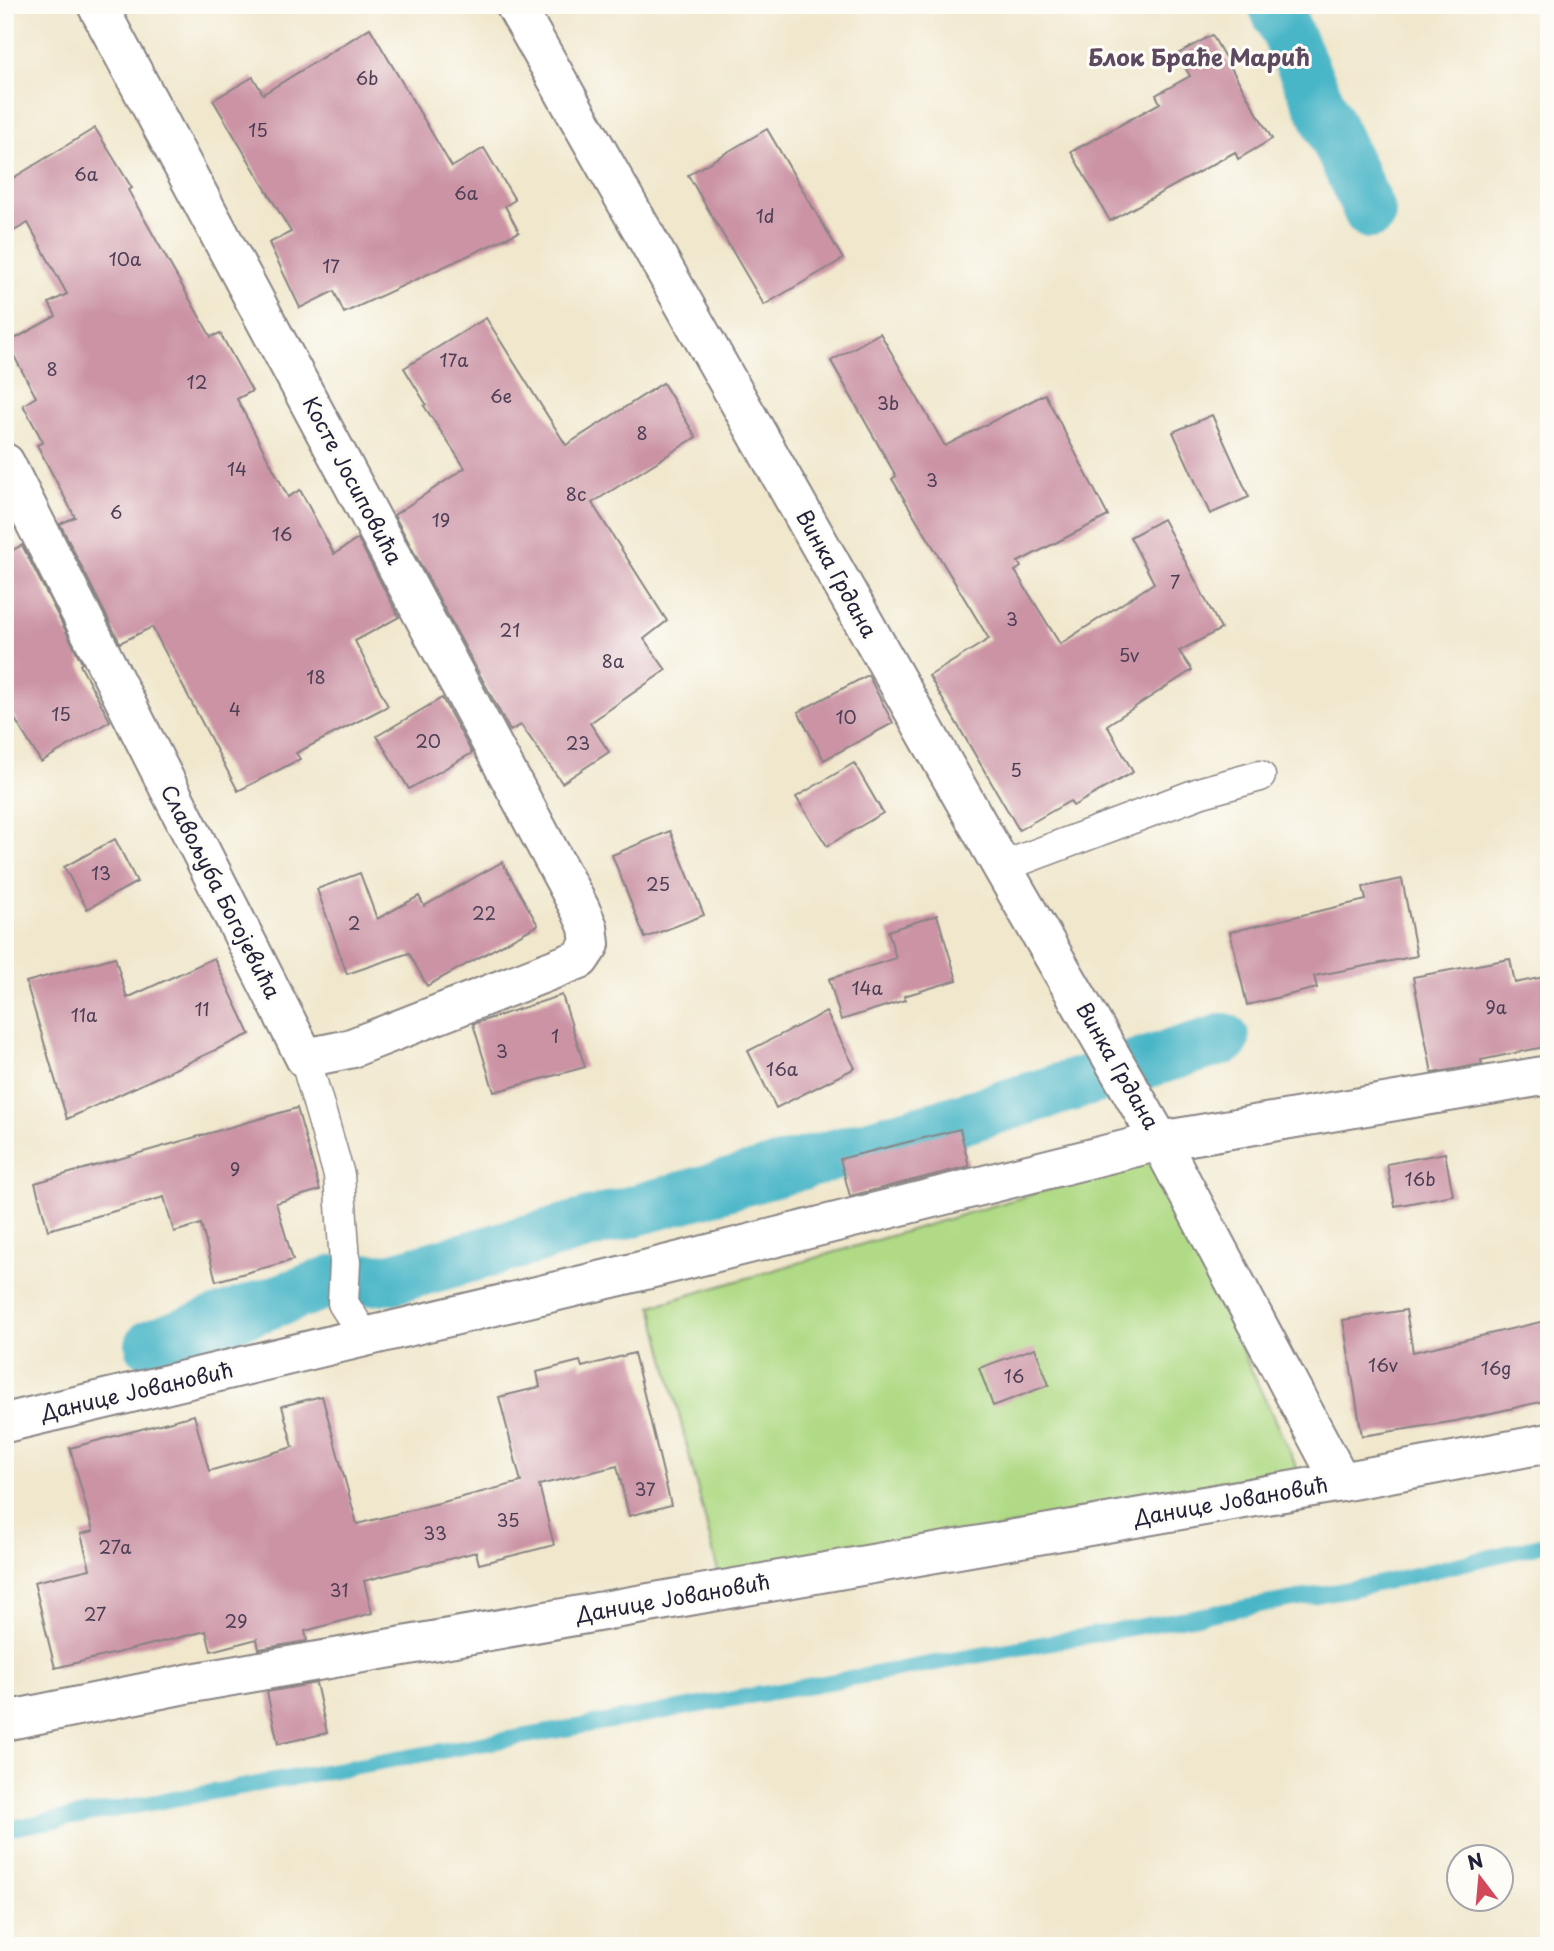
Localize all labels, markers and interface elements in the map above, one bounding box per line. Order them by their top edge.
district label: Блок Браће Марић [1088,39,1310,74]
house number: 6b [356,64,379,91]
house number: 15 [248,116,268,143]
house number: 6a [74,160,99,187]
house number: 6a [454,179,479,206]
house number: 1d [756,202,774,229]
house number: 10a [109,245,142,272]
house number: 17 [322,252,340,279]
house number: 17a [440,346,469,373]
house number: 8 [46,355,58,382]
house number: 12 [187,368,207,395]
house number: 6e [490,382,512,409]
house number: 3b [877,389,899,416]
street label: Косте Јосиповића [296,390,412,570]
house number: 8 [636,419,648,446]
house number: 14 [227,455,247,482]
house number: 3 [926,466,938,493]
house number: 8c [566,480,586,507]
house number: 6 [110,498,122,525]
street label: Винка Грдана [789,503,887,644]
house number: 19 [432,506,450,533]
house number: 16 [272,520,292,547]
house number: 7 [1170,568,1180,595]
house number: 3 [1006,605,1018,632]
house number: 21 [500,616,520,643]
house number: 5v [1119,641,1139,668]
house number: 8a [602,647,625,674]
house number: 18 [306,663,326,690]
house number: 4 [229,695,241,722]
house number: 15 [51,700,71,727]
house number: 10 [835,703,857,730]
house number: 20 [415,727,441,754]
house number: 23 [566,729,590,756]
house number: 5 [1010,756,1022,783]
street label: Славољуба Богојевића [154,778,290,1004]
house number: 13 [91,859,111,886]
house number: 25 [646,870,670,897]
house number: 22 [472,899,496,926]
house number: 2 [348,909,360,936]
house number: 14a [851,974,883,1001]
house number: 9a [1485,993,1507,1020]
house number: 11 [194,995,210,1022]
street label: Винка Грдана [1069,995,1169,1135]
house number: 11a [71,1001,98,1028]
house number: 1 [551,1022,559,1049]
house number: 3 [496,1037,508,1064]
house number: 16a [766,1055,799,1082]
house number: 9 [230,1155,240,1182]
house number: 16b [1404,1165,1436,1192]
house number: 16v [1368,1351,1398,1378]
street label: Данице Јовановић [36,1352,236,1428]
house number: 16g [1481,1354,1511,1381]
house number: 16 [1004,1362,1024,1389]
street label: Данице Јовановић [1130,1467,1330,1533]
house number: 37 [634,1475,656,1502]
house number: 35 [496,1506,520,1533]
house number: 33 [423,1519,447,1546]
house number: 27a [99,1533,132,1560]
street label: Данице Јовановић [572,1564,772,1630]
house number: 31 [330,1576,348,1603]
house number: 27 [84,1600,106,1627]
house number: 29 [225,1607,247,1634]
north arrow [1446,1842,1516,1912]
text: N [1464,1845,1486,1876]

